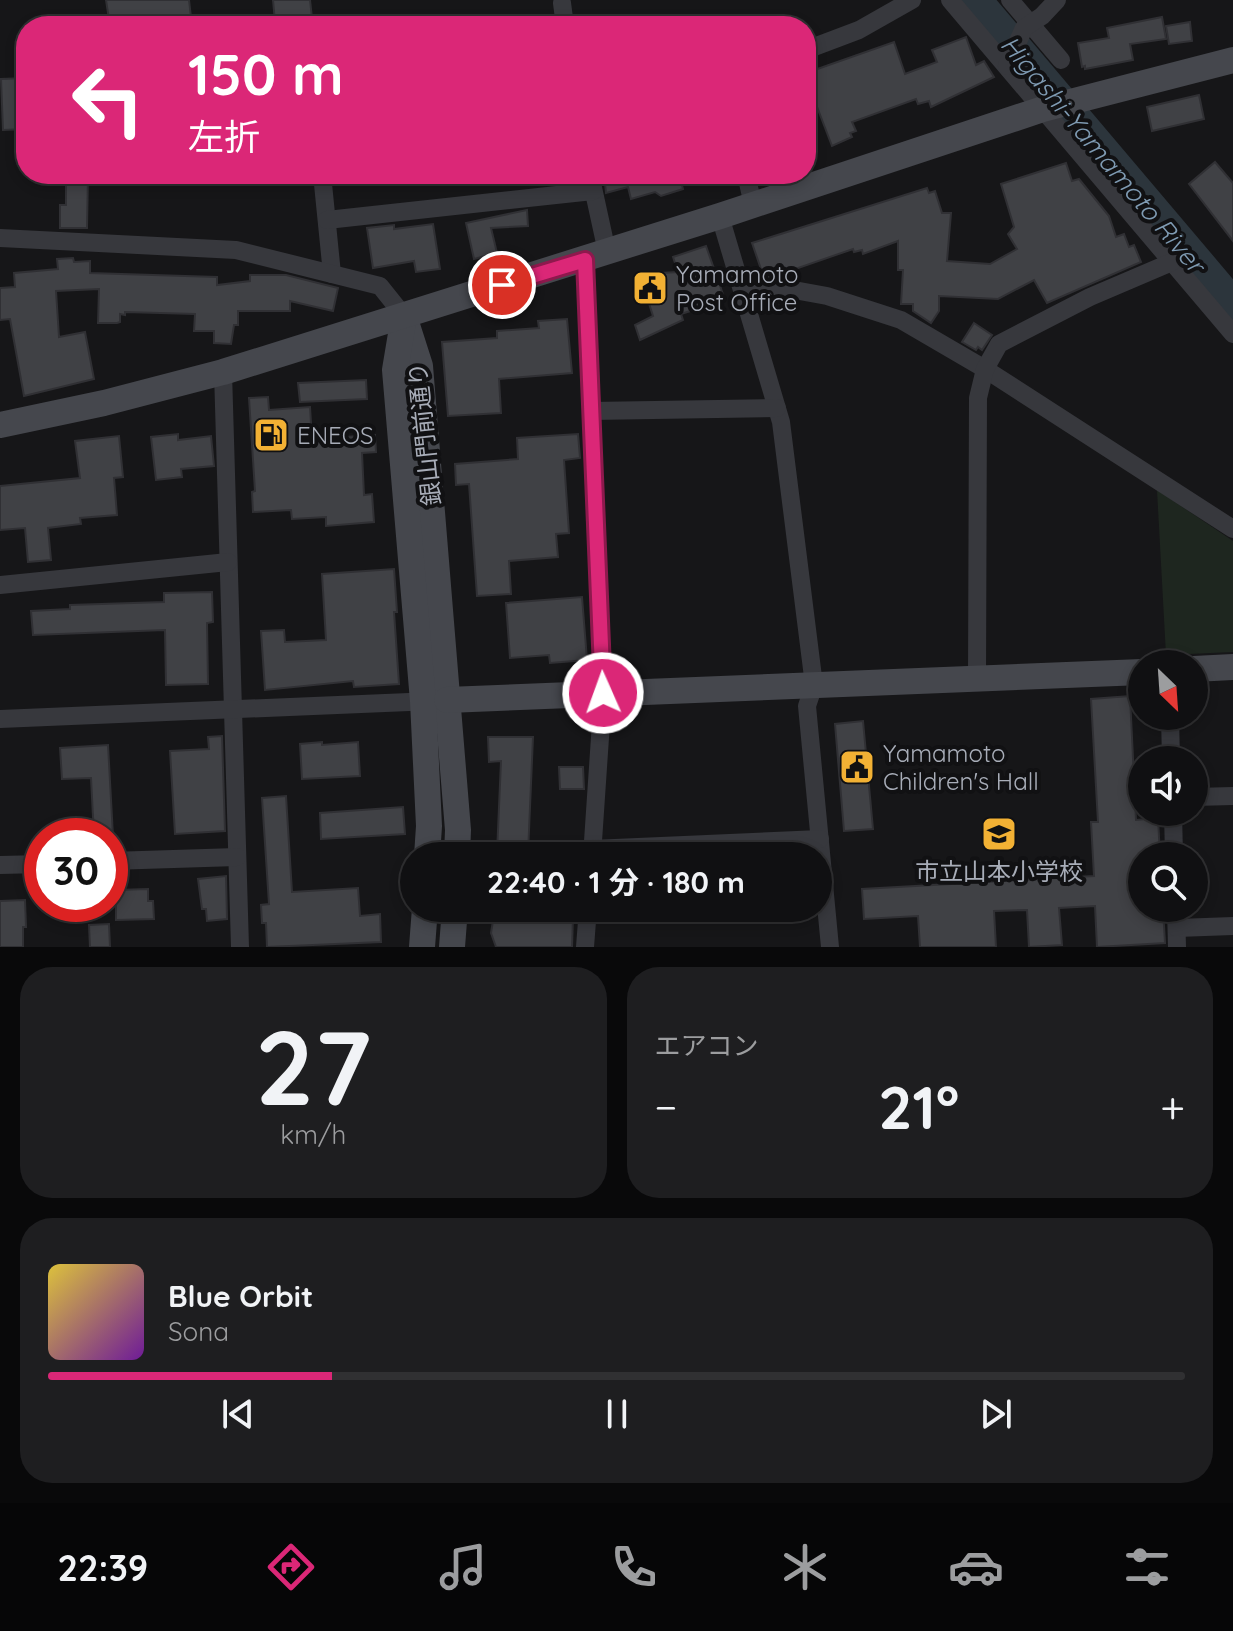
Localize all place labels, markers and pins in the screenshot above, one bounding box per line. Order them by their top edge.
pin [468,251,536,319]
place label: Yamamoto Post Office [676,259,799,317]
public building icon: Yamamoto Post Office [631,269,669,307]
fuel station icon: ENEOS [252,416,290,454]
place label: ENEOS [297,420,374,450]
place label: Yamamoto Children's Hall [883,738,1039,796]
public building icon: Yamamoto Children's Hall [838,748,876,786]
school or university icon: 市立山本小学校 [980,815,1018,853]
place label: 市立山本小学校 [915,856,1083,886]

